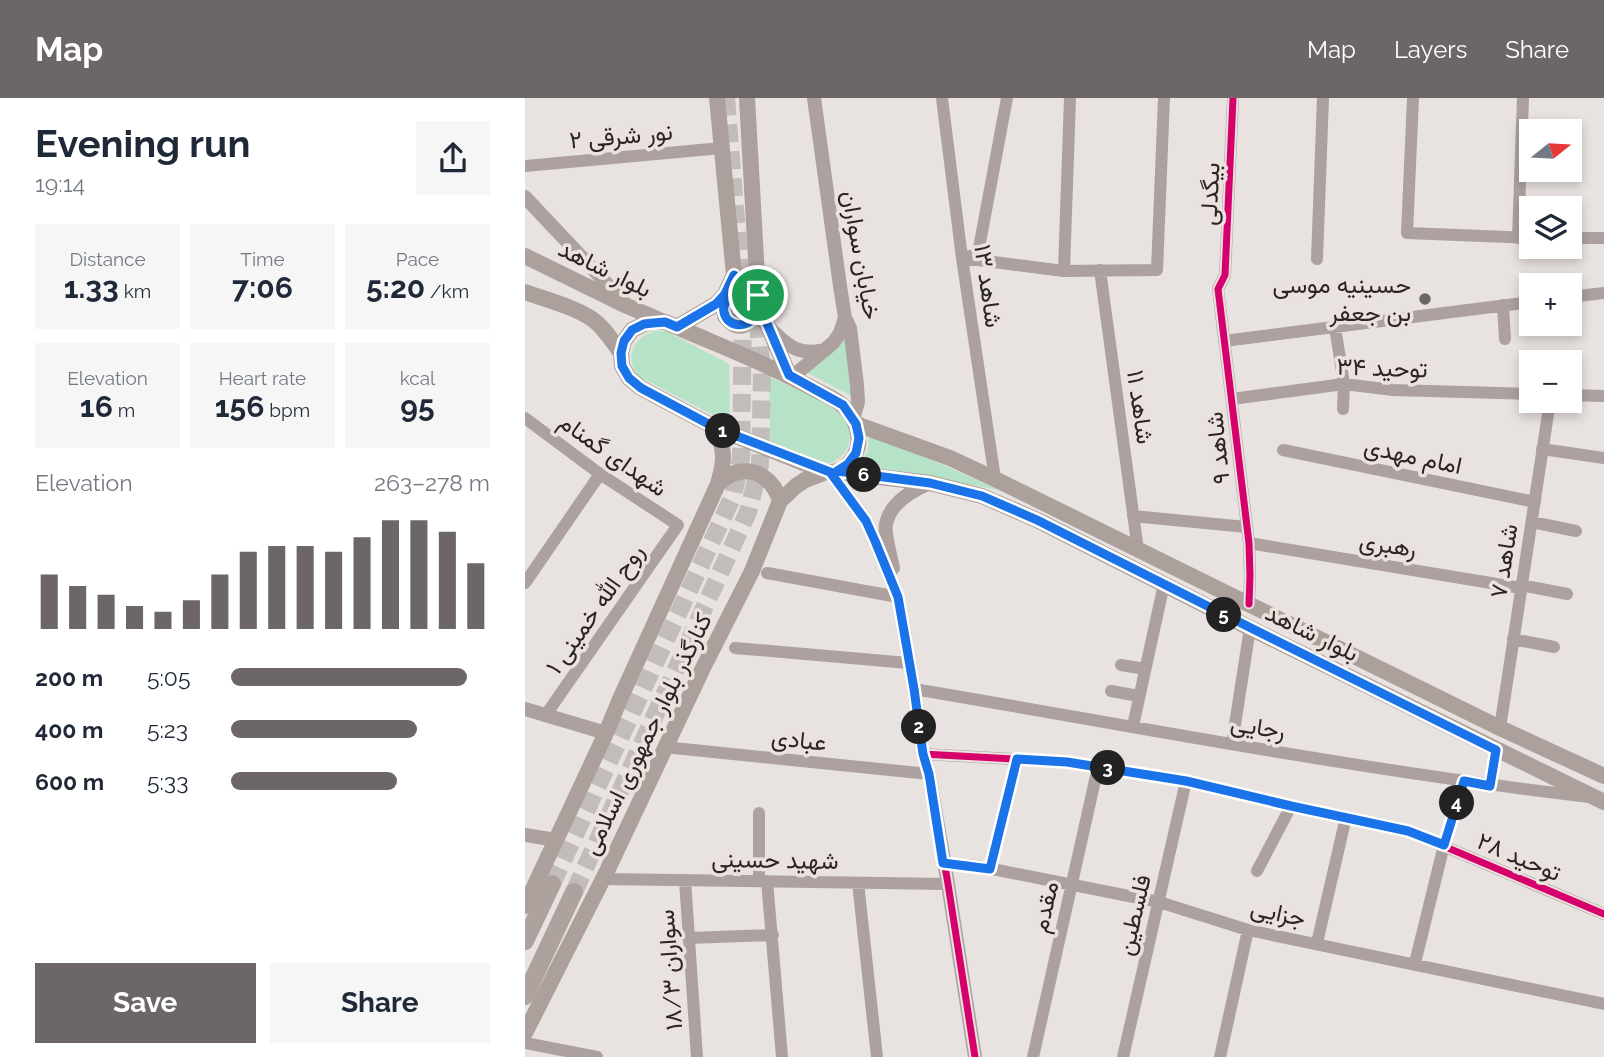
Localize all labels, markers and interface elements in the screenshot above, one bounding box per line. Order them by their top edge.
text: Map [35,30,103,69]
text: Map [1307,35,1356,64]
text: Layers [1394,35,1467,64]
text: Share [1505,35,1569,64]
street label: نور شرقی ۲ [568,117,674,155]
north arrow [1519,119,1582,182]
map controls [1519,119,1582,413]
text: Evening run [35,121,250,166]
button: share [416,121,490,195]
street label: بیگدلی [1193,162,1226,226]
text: 19:14 [35,170,85,197]
street label: خیابان سواران [835,188,887,322]
button: layers [1519,196,1582,259]
street label: بلوار شاهد [554,234,656,304]
street label: شاهد ۱۳ [968,243,1009,329]
text: Distance [69,248,146,270]
text: Time [240,248,285,270]
text: Pace [396,248,439,270]
pin [728,265,788,325]
text: 1.33 [64,270,119,305]
text: 7:06 [232,270,293,305]
text: 5:20 [366,270,425,305]
place label: حسینیه موسی بن جعفر [1273,270,1411,328]
button: + [1519,273,1582,336]
icon: arrive [739,276,777,314]
text: km [119,280,151,302]
text: /km [425,280,469,302]
marker: حسینیه موسی بن جعفر [1417,291,1433,307]
button: − [1519,350,1582,413]
street label: توحید ۳۴ [1336,351,1428,385]
text: Elevation [67,367,148,389]
text: Heart rate [219,367,306,389]
text: kcal [400,367,435,389]
street label: شاهد ۱۱ [1121,368,1160,446]
text: 16 [80,389,113,424]
text: 156 [215,389,264,424]
text: 95 [400,389,435,424]
text: m [113,399,135,421]
text: bpm [264,399,310,421]
street label: شهدای گمنام [552,407,673,504]
street label: شاهد ۹ [1199,411,1236,486]
pin: 1 [705,414,741,448]
text: 1 [718,419,727,441]
street label: امام مهدی [1361,431,1465,482]
pin: 6 [847,458,881,492]
text: 6 [858,463,869,485]
text: Elevation [35,469,133,496]
text: 263–278 m [374,469,490,496]
street label: شاهد ۷ [1483,522,1524,600]
street label: رهبری [1357,526,1419,564]
street label: روح الله خمینی ۱ [539,538,652,681]
pin: 5 [1207,598,1241,632]
street label: بلوار شاهد [1261,598,1363,668]
text: 5 [1218,603,1229,625]
street label: کنارگذر بلوار جمهوری اسلامی [575,608,719,860]
text: 200 m [35,664,103,691]
text: 5:05 [147,664,190,691]
street label: رجایی [1228,708,1288,746]
pin: 2 [901,710,937,744]
text: 2 [913,715,924,737]
text: 400 m [35,716,103,743]
text: 5:23 [147,716,188,743]
street label: عبادی [770,722,828,757]
pin: 3 [1091,750,1125,786]
text: 3 [1102,756,1113,778]
text: 600 m [35,768,104,795]
text: 5:33 [147,768,188,795]
pin: 4 [1439,786,1475,820]
text: 4 [1451,791,1462,813]
street label: توحید ۲۸ [1472,826,1566,888]
street label: شهید حسینی [711,844,839,876]
street label: فلسطین [1110,872,1157,958]
street label: مقدم [1025,878,1066,936]
street label: جزایی [1248,893,1308,933]
street label: سواران ۱۸/۳ [651,909,689,1031]
button: Save [35,963,256,1043]
button: Share [270,963,490,1043]

